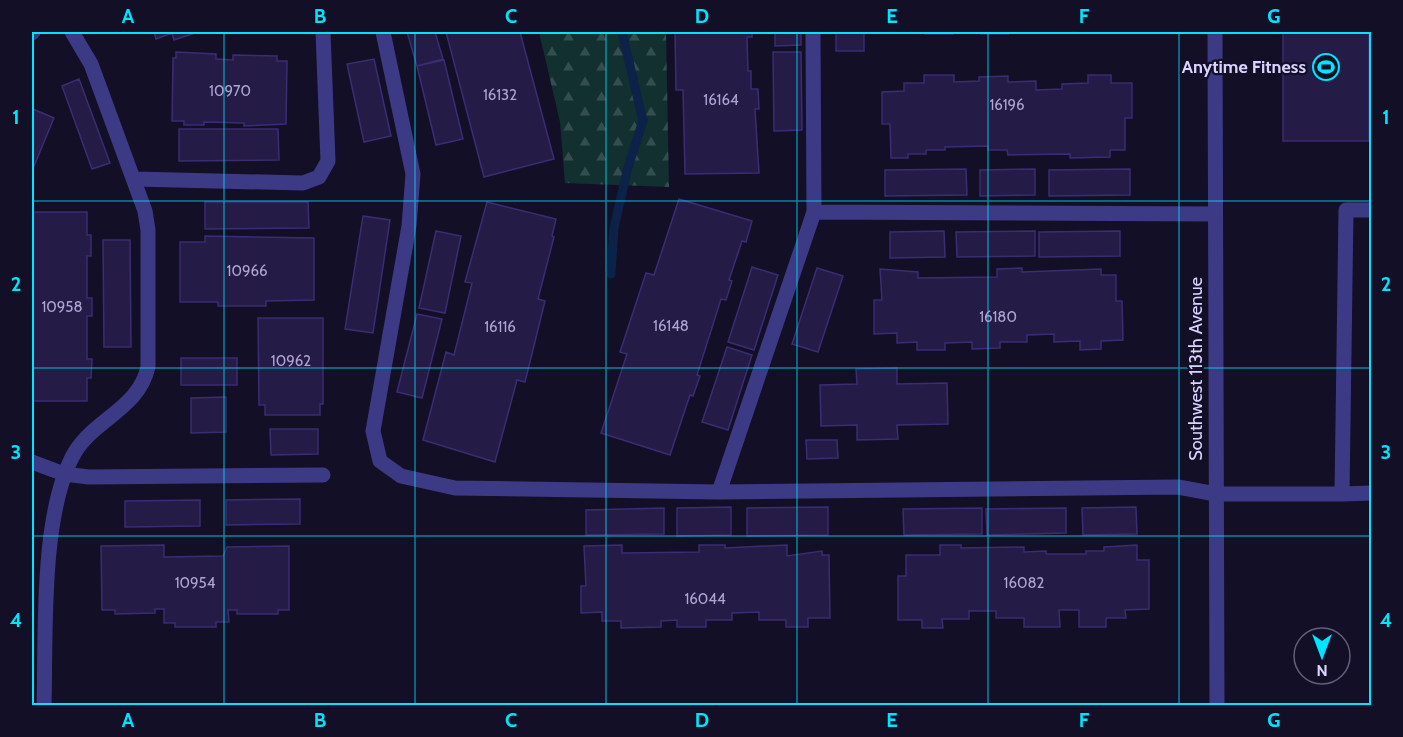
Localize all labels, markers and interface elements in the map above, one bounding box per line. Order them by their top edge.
text: A [122,4,135,28]
text: B [314,4,326,28]
text: C [505,4,517,28]
text: D [695,4,709,28]
text: E [886,4,898,28]
text: F [1079,4,1090,28]
text: G [1267,4,1281,28]
sports icon: Anytime Fitness [1311,52,1341,82]
place label: Anytime Fitness [1182,56,1306,78]
house number: 10970 [209,82,251,100]
house number: 16132 [483,86,517,104]
house number: 16164 [703,91,739,109]
house number: 16196 [989,96,1025,114]
text: 1 [12,105,20,129]
text: 1 [1382,105,1390,129]
house number: 10966 [227,262,267,280]
text: 2 [11,272,21,296]
text: 2 [1381,272,1391,296]
street label: Southwest 113th Avenue [1185,277,1207,461]
house number: 10958 [41,298,83,316]
house number: 16180 [979,308,1017,326]
house number: 16148 [653,317,689,335]
house number: 16116 [484,318,516,336]
house number: 10962 [271,352,311,370]
text: 3 [11,440,21,464]
text: 3 [1381,440,1391,464]
house number: 10954 [175,574,216,592]
house number: 16082 [1004,574,1045,592]
house number: 16044 [684,590,726,608]
text: 4 [10,608,22,632]
text: 4 [1380,608,1392,632]
north arrow [1292,626,1352,686]
text: N [1316,661,1328,680]
text: A [122,708,135,732]
text: B [314,708,326,732]
text: C [505,708,517,732]
text: D [695,708,709,732]
text: E [886,708,898,732]
text: F [1079,708,1090,732]
text: G [1267,708,1281,732]

